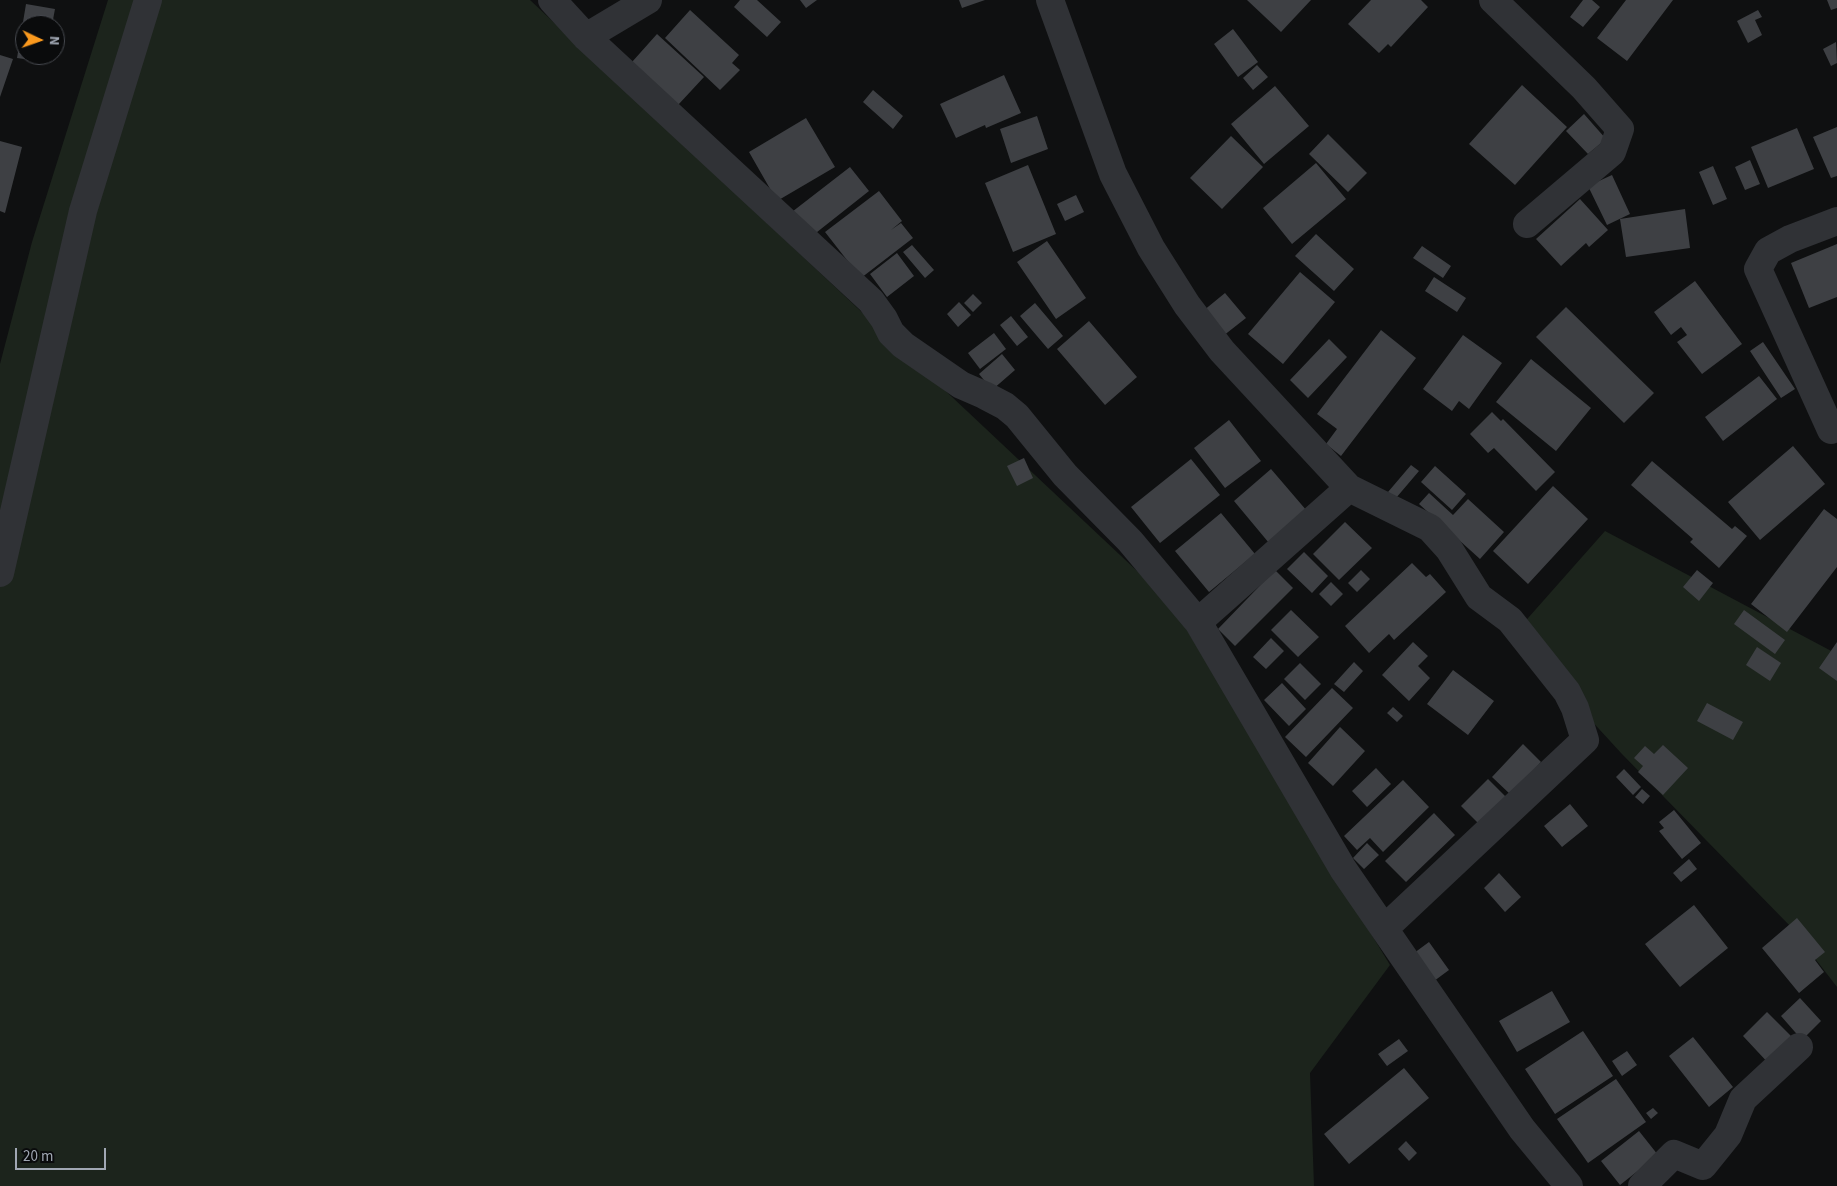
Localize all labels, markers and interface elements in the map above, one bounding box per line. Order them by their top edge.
north arrow [15,15,65,65]
text: N [44,36,64,46]
scale bar [18,1138,109,1170]
text: 20 m [23,1146,53,1167]

